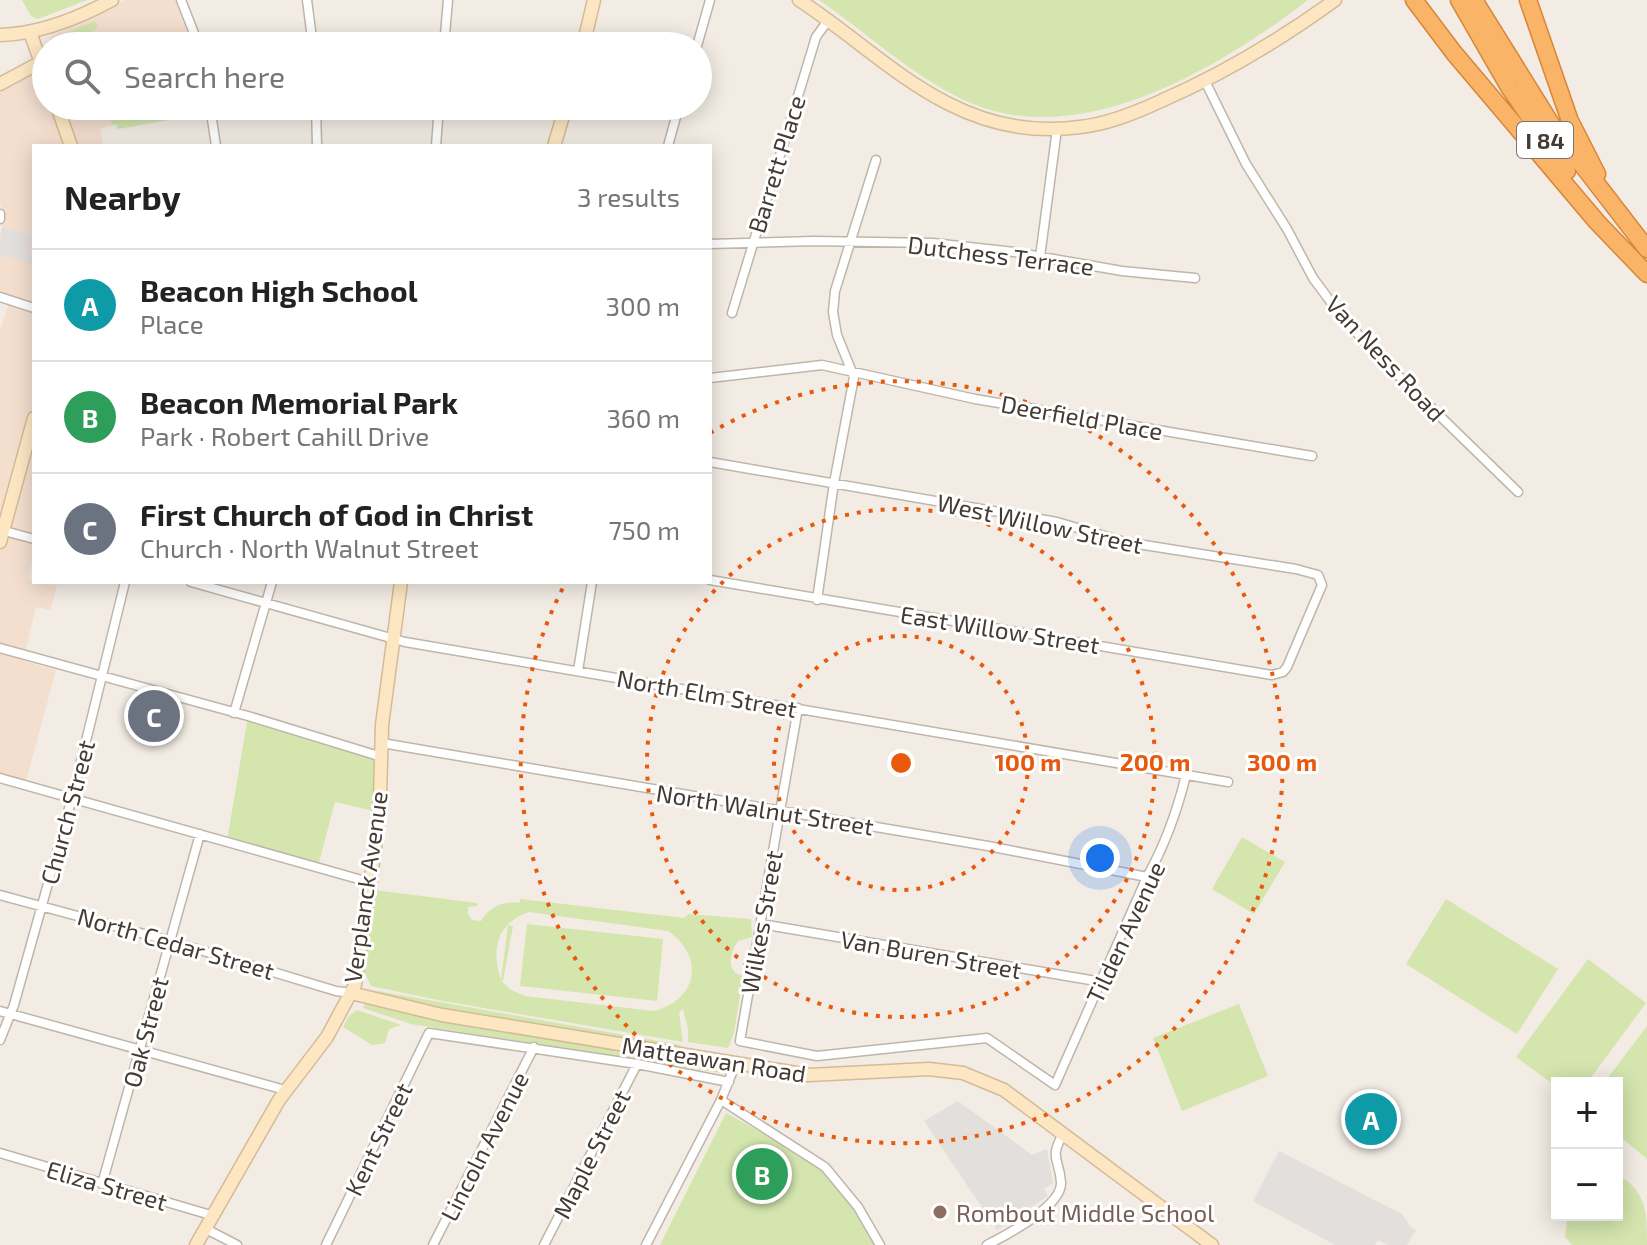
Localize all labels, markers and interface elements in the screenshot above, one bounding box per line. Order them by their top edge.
search box [32,32,712,120]
icon: search [60,54,104,98]
text: Search here [124,58,285,94]
street label: Barrett Place [741,92,811,236]
road number: I 84 [1517,122,1573,158]
text: Nearby [64,176,181,217]
text: 3 results [577,181,680,212]
street label: Dutchess Terrace [906,229,1096,281]
text: Beacon High School [140,272,418,308]
street label: Van Ness Road [1320,289,1452,427]
text: A [82,290,98,321]
text: 300 m [606,290,680,321]
text: Place [140,308,204,339]
text: Beacon Memorial Park [140,384,458,420]
street label: Deerfield Place [999,388,1165,446]
text: B [82,402,98,433]
text: 360 m [606,402,680,433]
text: Park · Robert Cahill Drive [140,420,429,451]
street label: West Willow Street [935,487,1145,559]
text: First Church of God in Christ [140,496,533,532]
text: C [82,514,98,545]
text: 750 m [608,514,680,545]
text: Church · North Walnut Street [140,532,479,563]
street label: East Willow Street [899,599,1101,659]
street label: North Elm Street [615,663,799,723]
pin: C [128,686,180,746]
street label: Church Street [34,737,100,887]
text: 100 m [995,747,1061,776]
text: 200 m [1120,747,1190,776]
text: 300 m [1247,747,1317,776]
centre of rings [887,749,915,777]
street label: North Walnut Street [654,777,876,841]
street label: Verplanck Avenue [337,789,393,985]
your location [1080,838,1120,878]
street label: Wilkes Street [734,848,788,996]
street label: Tilden Avenue [1080,857,1170,1007]
street label: North Cedar Street [74,901,278,985]
street label: Van Buren Street [838,924,1024,984]
street label: Oak Street [116,974,174,1090]
street label: Matteawan Road [620,1030,808,1088]
street label: Lincoln Avenue [434,1066,534,1226]
map controls [1551,1077,1623,1221]
button: + [1551,1077,1623,1149]
street label: Kent Street [338,1078,418,1200]
street label: Maple Street [546,1085,636,1223]
pin: A [1345,1089,1397,1149]
pin: B [736,1144,788,1204]
button: − [1551,1149,1623,1221]
street label: Eliza Street [43,1154,171,1216]
place label: Rombout Middle School [956,1198,1214,1227]
marker: Rombout Middle School [931,1203,949,1221]

